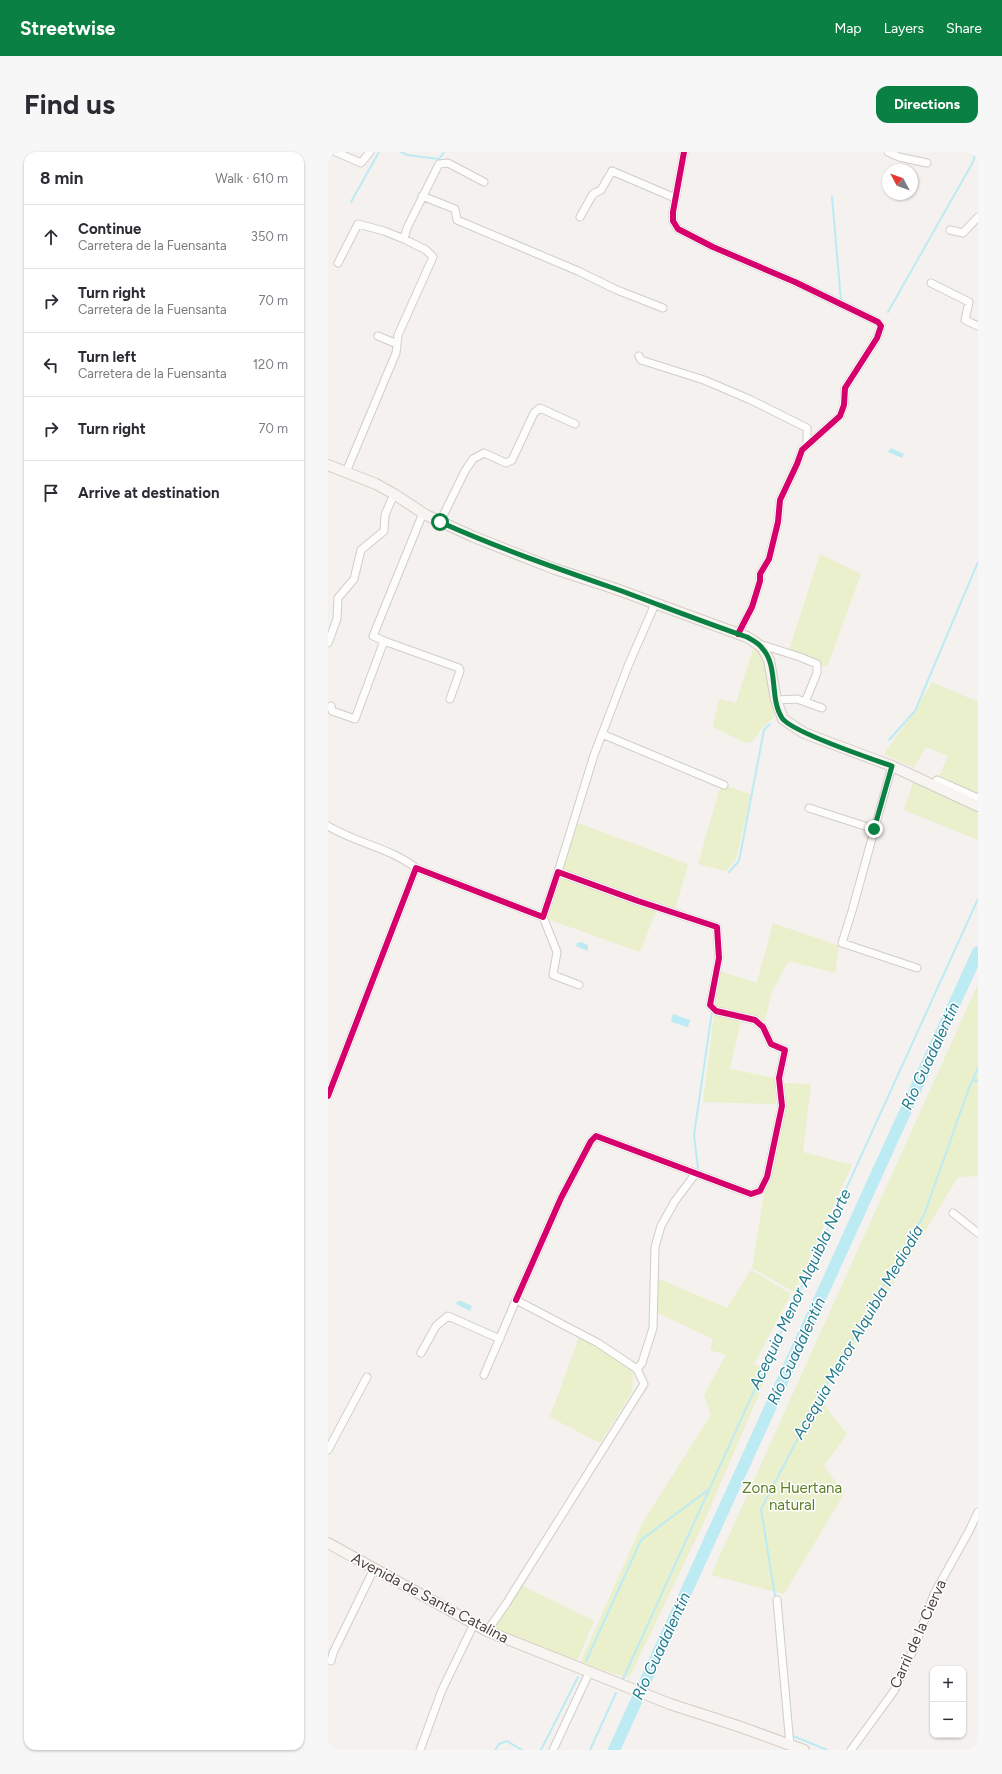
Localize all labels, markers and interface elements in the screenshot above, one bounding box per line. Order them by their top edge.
text: Streetwise [20,17,115,40]
text: Map [834,20,862,37]
text: Layers [884,20,924,37]
text: Share [946,20,982,37]
button: Directions [876,86,978,123]
text: Find us [24,87,115,121]
north arrow [882,164,918,200]
text: 8 min [40,168,83,188]
text: Walk · 610 m [215,171,288,186]
text: Continue [78,220,141,238]
icon: ahead [40,226,62,248]
text: 350 m [251,229,288,244]
text: Carretera de la Fuensanta [78,238,227,253]
text: Turn right [78,284,146,302]
icon: right [40,290,62,312]
text: 70 m [258,293,288,308]
text: Carretera de la Fuensanta [78,302,227,317]
text: Turn left [78,348,136,366]
icon: left [40,354,62,376]
text: 120 m [253,357,288,372]
text: Carretera de la Fuensanta [78,366,227,381]
icon: right [40,418,62,440]
text: Turn right [78,420,146,438]
text: 70 m [258,421,288,436]
icon: arrive [40,482,62,504]
text: Arrive at destination [78,484,219,502]
route start [431,513,449,531]
route end [865,820,883,838]
water label: Río Guadalentín [897,999,963,1113]
water label: Acequia Menor Alquibla Norte [745,1186,855,1393]
water label: Acequia Menor Alquibla Mediodía [788,1222,927,1443]
water label: Río Guadalentín [763,1294,829,1408]
park label: Zona Huertana natural [742,1479,842,1514]
street label: Avenida de Santa Catalina [348,1549,512,1647]
street label: Carril de la Cierva [886,1577,950,1691]
water label: Río Guadalentín [628,1589,694,1703]
map controls [930,1666,966,1738]
button: + [930,1666,966,1702]
button: − [930,1702,966,1738]

